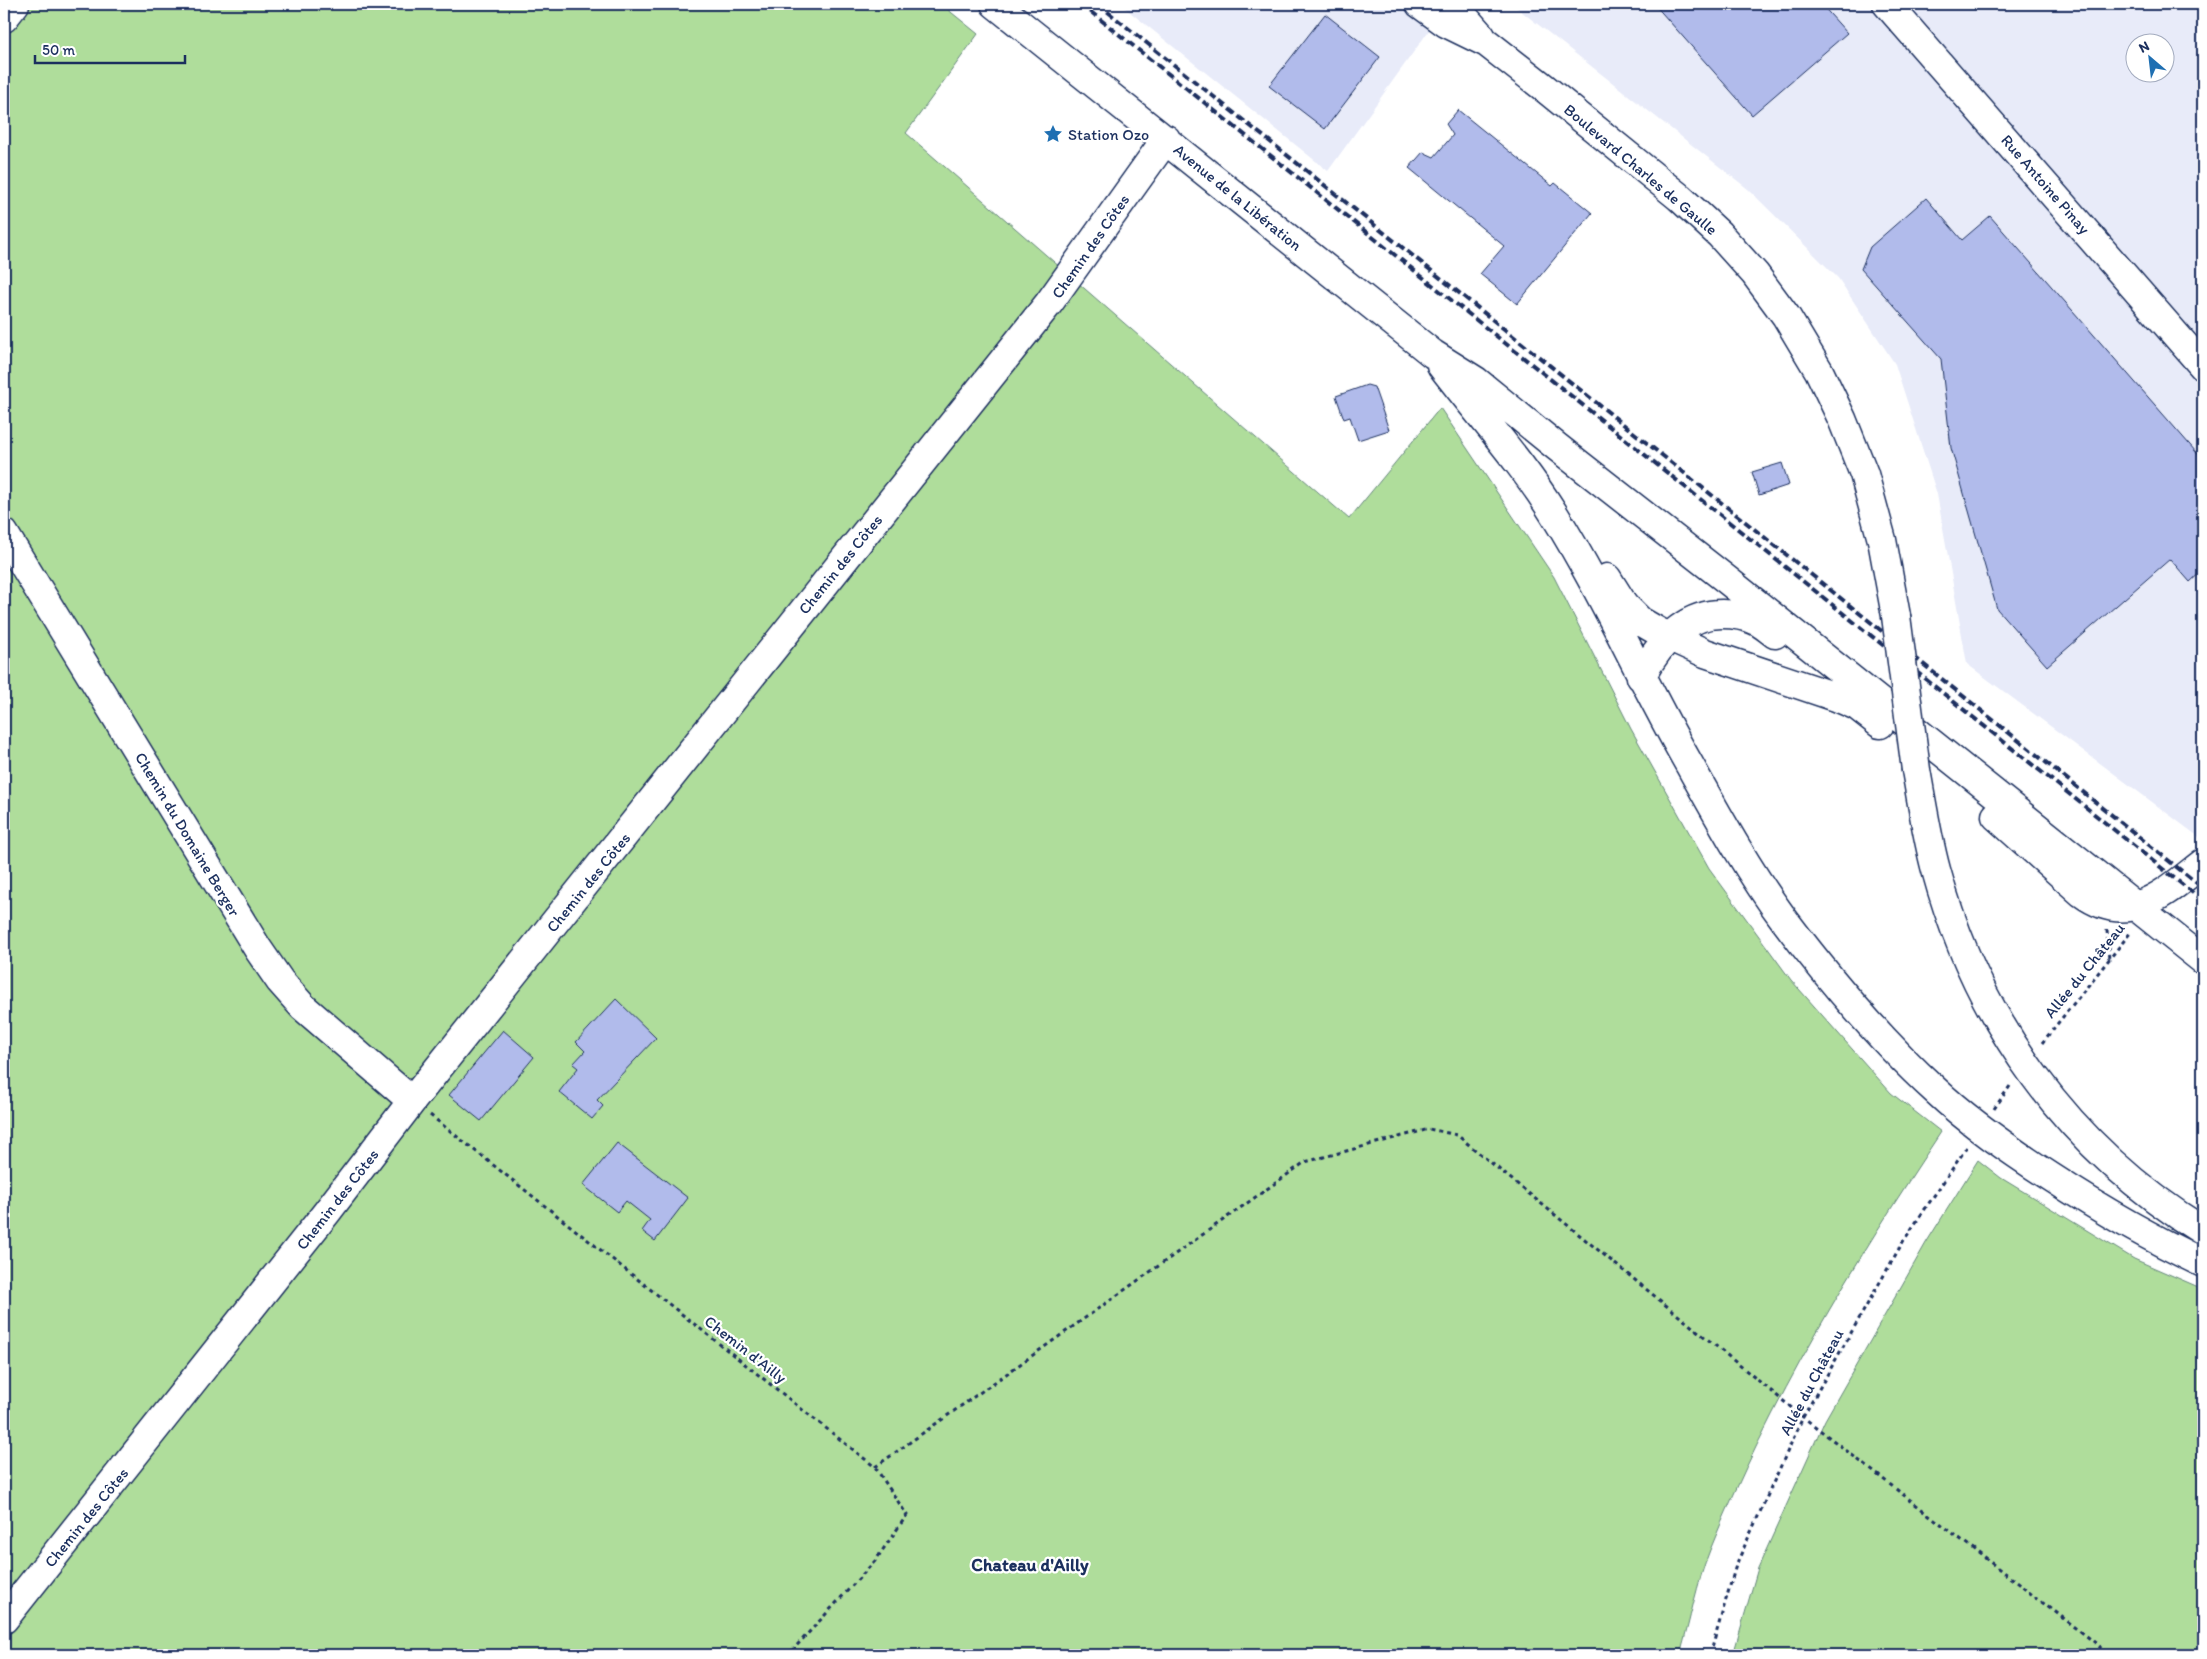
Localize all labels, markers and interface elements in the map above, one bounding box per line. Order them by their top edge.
scale bar [35,32,185,64]
north arrow [2124,32,2174,82]
text: N [2136,37,2152,57]
text: 50 m [42,41,75,59]
street label: Boulevard Charles de Gaulle [1560,100,1721,239]
place icon: Station Ozo [1042,123,1064,145]
place label: Station Ozo [1068,125,1149,144]
street label: Rue Antoine Pinay [1997,131,2094,238]
street label: Avenue de la Libération [1170,140,1306,255]
street label: Chemin des Côtes [1047,191,1133,302]
street label: Chemin des Côtes [794,511,886,618]
street label: Chemin du Domaine Berger [131,749,244,920]
street label: Chemin des Côtes [542,829,634,936]
street label: Allée du Château [2040,919,2129,1022]
street label: Chemin des Côtes [292,1145,383,1254]
street label: Chemin d'Ailly [701,1311,791,1388]
street label: Allée du Château [1776,1326,1847,1438]
street label: Chemin des Côtes [40,1464,132,1571]
district label: Chateau d'Ailly [971,1554,1089,1576]

